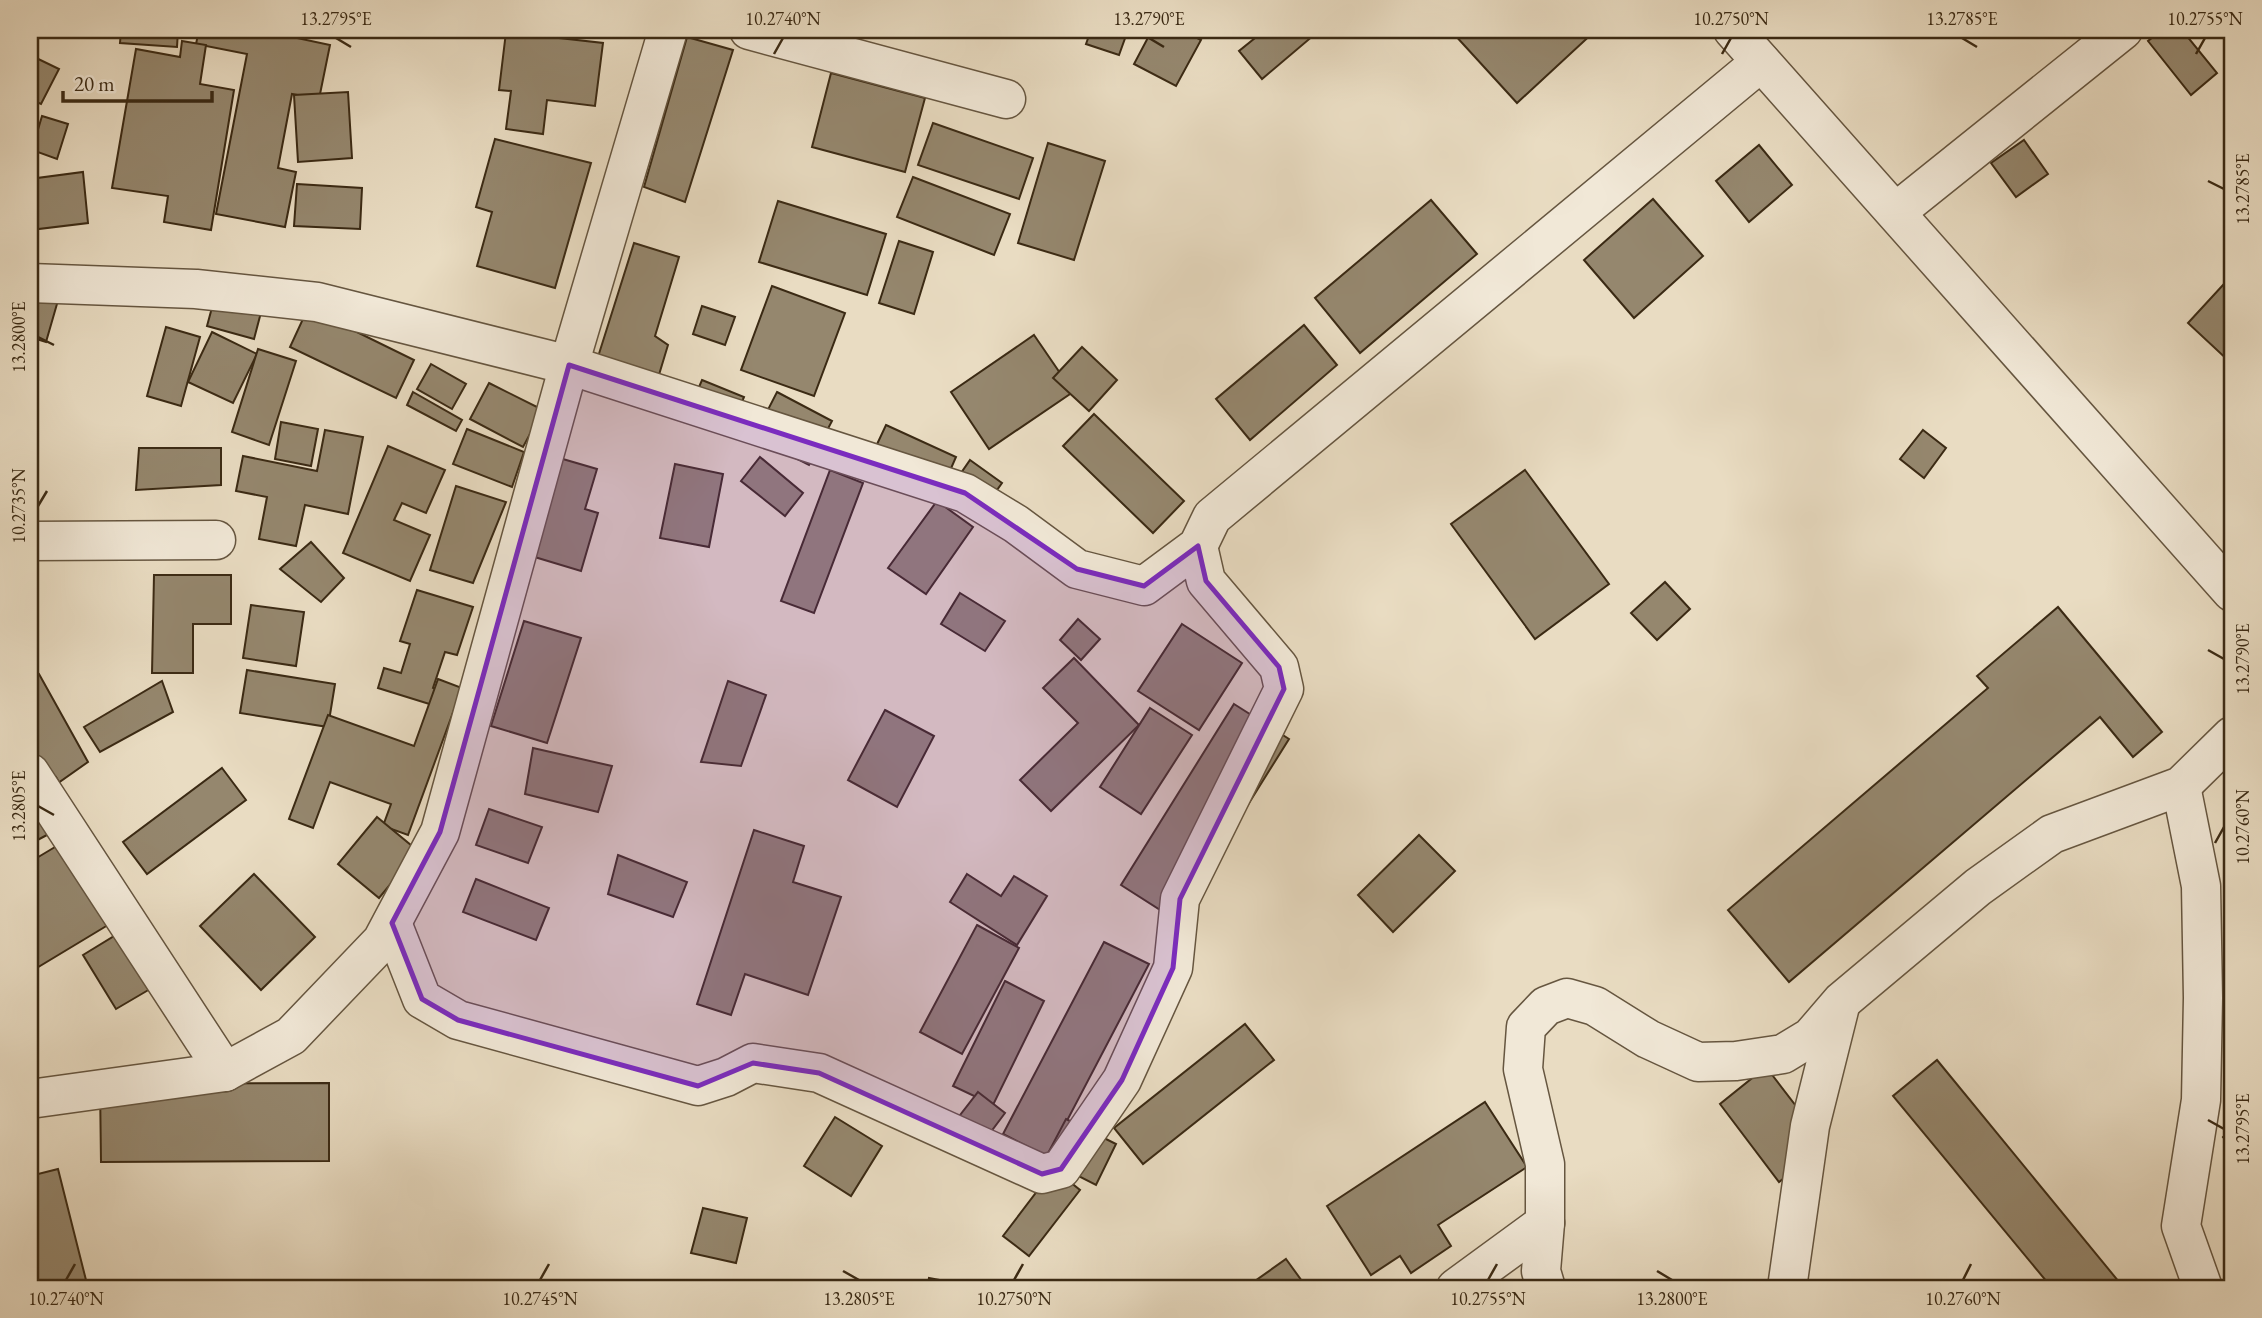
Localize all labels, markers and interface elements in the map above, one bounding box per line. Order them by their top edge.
text: 13.2795°E [300,7,372,30]
text: 10.2740°N [745,7,821,30]
text: 13.2790°E [1113,7,1185,30]
text: 10.2750°N [1693,7,1769,30]
text: 13.2785°E [1926,7,1998,30]
text: 10.2755°N [2167,7,2243,30]
scale bar [63,60,212,104]
text: 20 m [74,70,115,97]
text: 13.2785°E [2231,153,2254,225]
text: 13.2800°E [7,301,30,373]
text: 10.2735°N [7,468,30,544]
text: 13.2790°E [2231,623,2254,695]
text: 13.2805°E [7,770,30,842]
text: 10.2760°N [2231,789,2254,865]
text: 13.2795°E [2231,1093,2254,1165]
text: 10.2740°N [28,1287,104,1310]
text: 10.2745°N [502,1287,578,1310]
text: 13.2805°E [823,1287,895,1310]
text: 10.2750°N [976,1287,1052,1310]
text: 10.2755°N [1450,1287,1526,1310]
text: 13.2800°E [1636,1287,1708,1310]
text: 10.2760°N [1925,1287,2001,1310]

